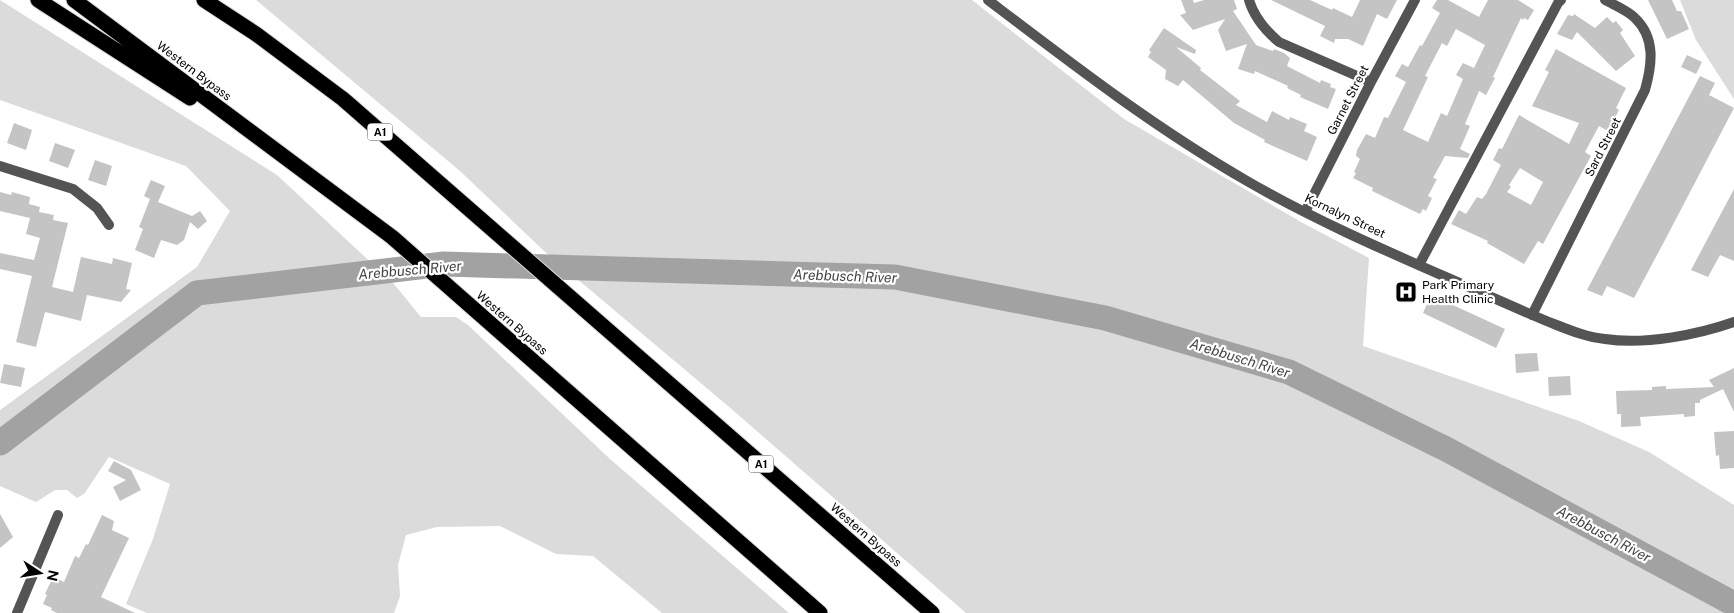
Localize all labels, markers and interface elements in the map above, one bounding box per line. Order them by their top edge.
street label: Western Bypass [154,38,234,104]
street label: Garnet Street [1324,63,1372,137]
street label: Sard Street [1582,115,1624,179]
road number: A1 [368,124,392,140]
street label: Kornalyn Street [1302,191,1388,241]
water label: Arebbusch River [358,257,463,282]
water label: Arebbusch River [793,266,898,286]
place label: Park Primary Health Clinic [1422,278,1495,306]
hospital icon: Park Primary Health Clinic [1394,280,1418,304]
street label: Western Bypass [474,288,550,358]
water label: Arebbusch River [1188,335,1293,381]
road number: A1 [748,456,774,472]
street label: Western Bypass [828,500,904,570]
water label: Arebbusch River [1554,503,1654,566]
north arrow [15,548,65,598]
text: N [44,569,62,583]

